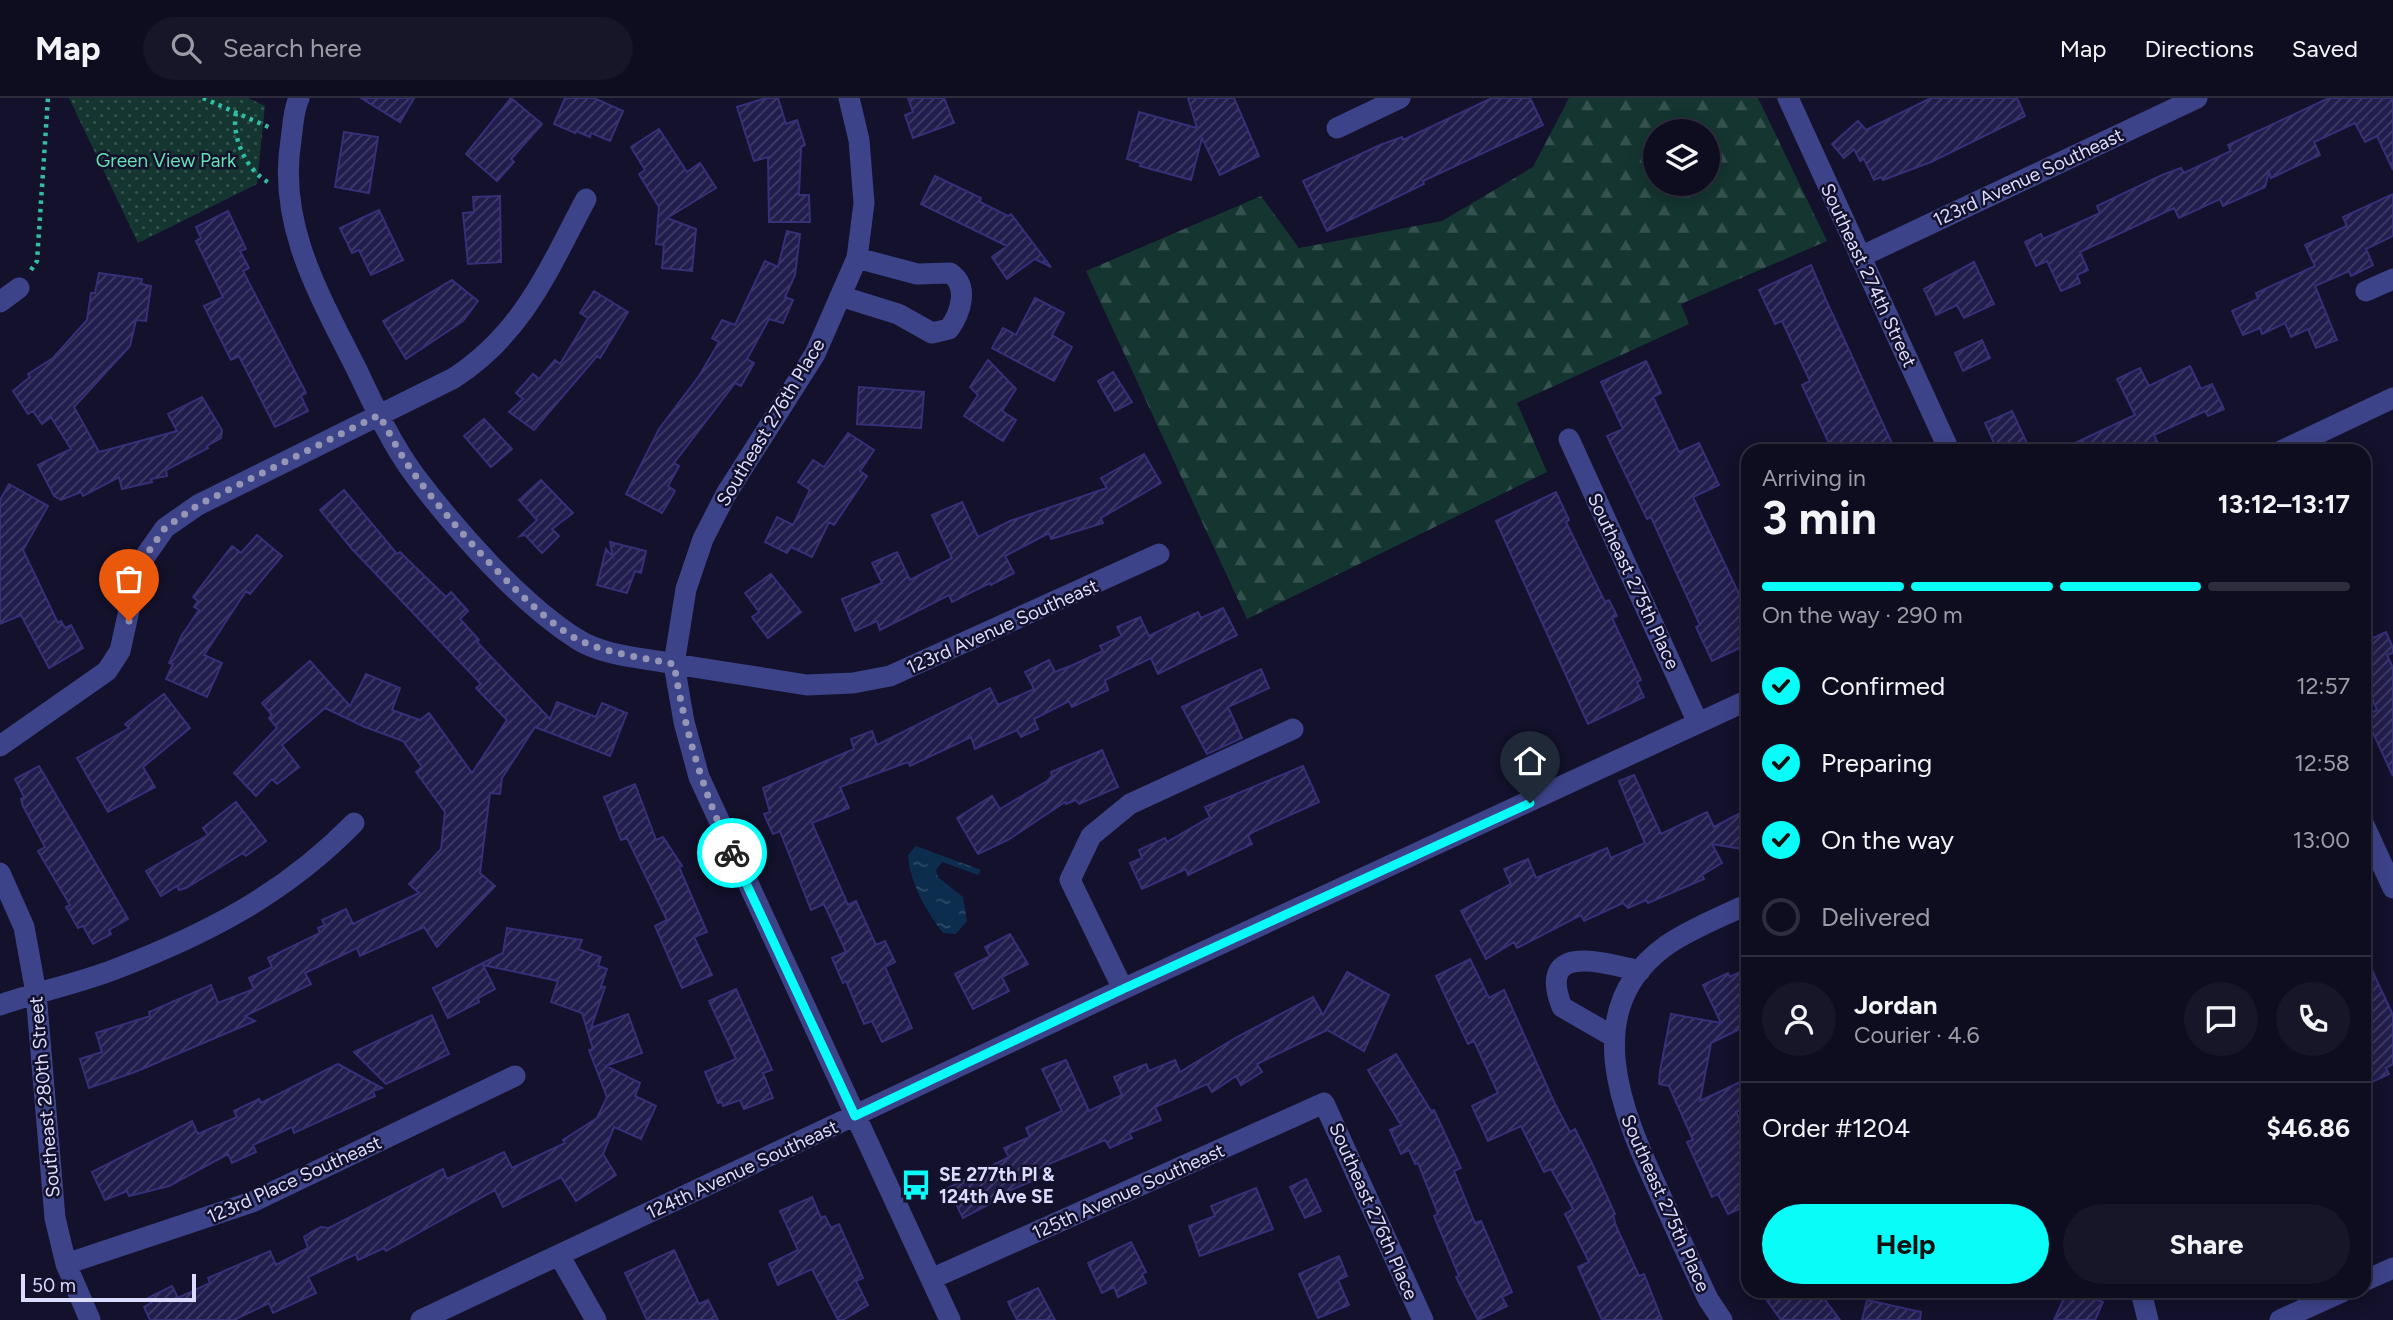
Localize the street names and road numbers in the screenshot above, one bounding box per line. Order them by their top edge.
street label: 123rd Avenue Southeast [1929,123,2127,232]
street label: Southeast 274th Street [1816,180,1921,371]
street label: Southeast 276th Place [711,334,830,510]
street label: Southeast 275th Place [1583,490,1684,673]
street label: 123rd Avenue Southeast [903,574,1102,679]
street label: Southeast 280th Street [24,995,65,1199]
street label: Southeast 275th Place [1616,1111,1715,1295]
street label: 124th Avenue Southeast [643,1115,842,1224]
street label: Southeast 276th Place [1324,1119,1423,1303]
street label: 123rd Place Southeast [203,1131,385,1228]
street label: 125th Avenue Southeast [1029,1139,1228,1244]

